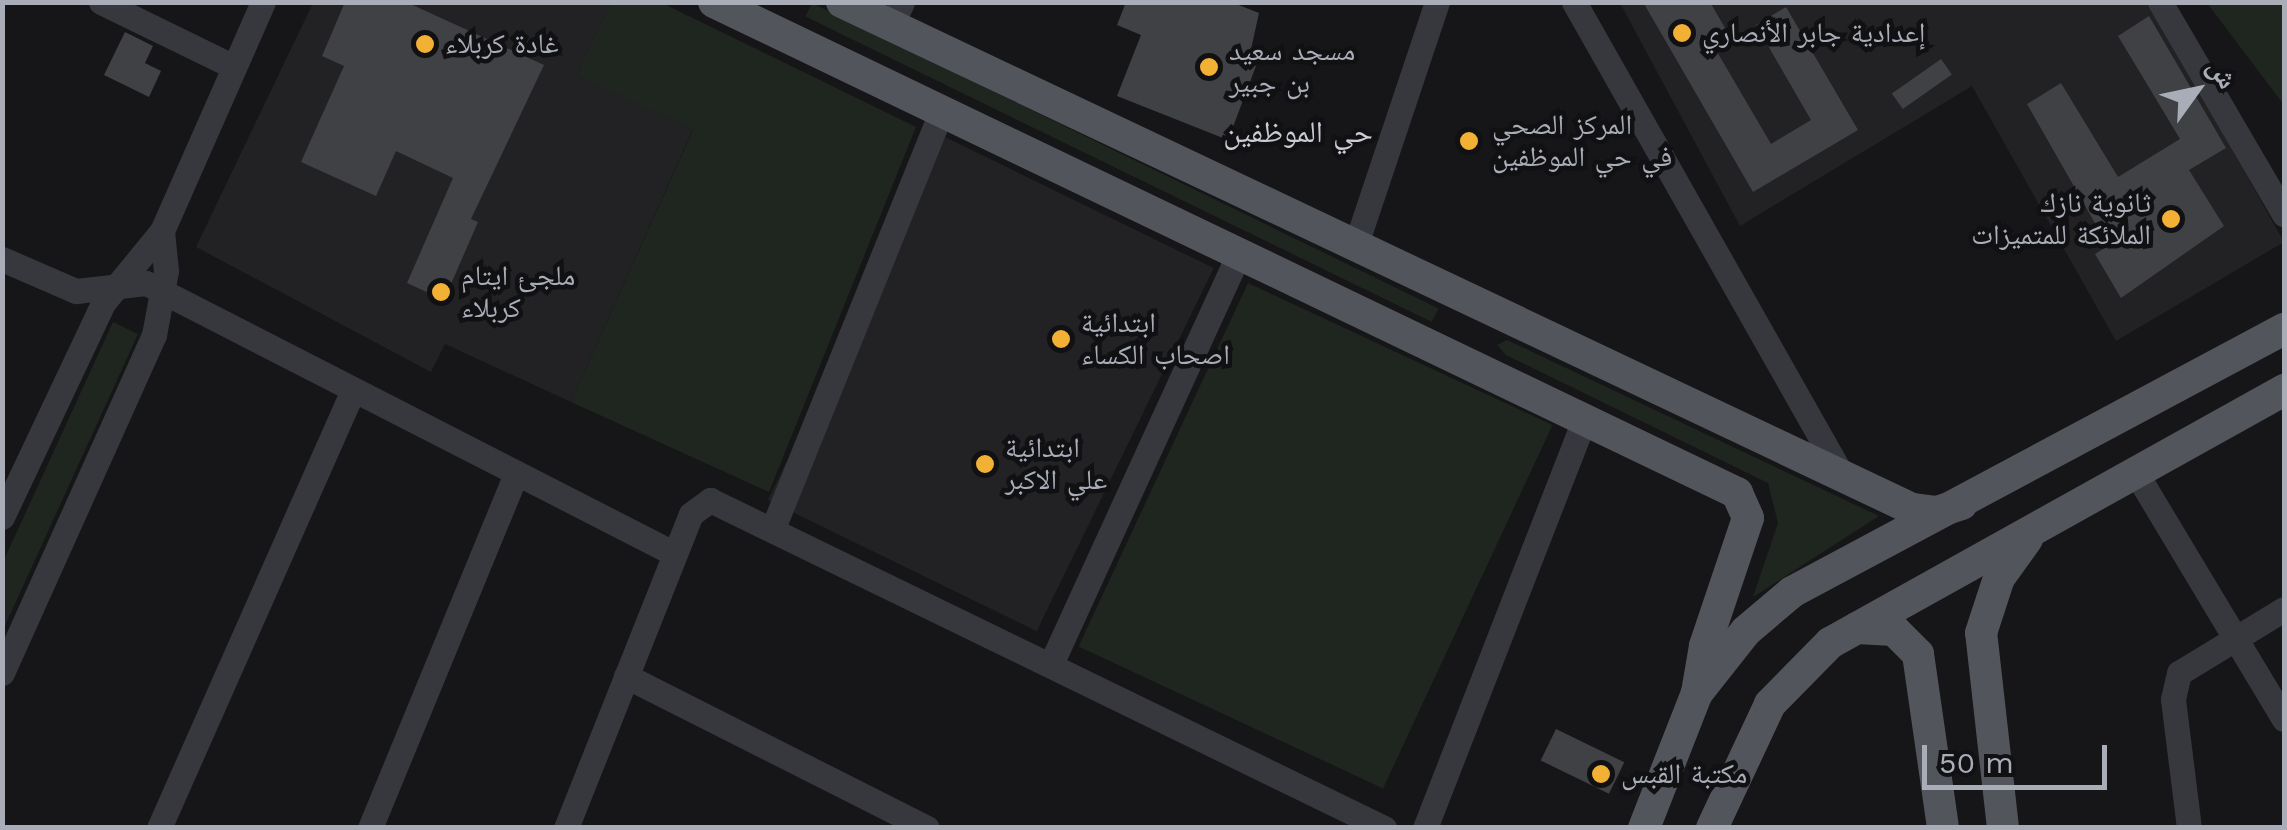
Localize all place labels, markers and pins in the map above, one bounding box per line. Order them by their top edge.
place label: إعدادية جابر الأنصاري [1702,16,1925,50]
marker: إعدادية جابر الأنصاري [1671,22,1693,44]
place label: غادة كربلاء [445,27,559,61]
marker: غادة كربلاء [414,33,436,55]
place label: مسجد سعيد بن جبير [1229,34,1355,100]
marker: مسجد سعيد بن جبير [1198,56,1220,78]
place label: المركز الصحي في حي الموظفين [1492,108,1672,174]
marker: المركز الصحي في حي الموظفين [1456,128,1482,154]
place label: ثانوية نازك الملائكة للمتميزات [1971,186,2151,252]
marker: ثانوية نازك الملائكة للمتميزات [2160,208,2182,230]
place label: ملجئ ايتام كربلاء [461,259,575,325]
marker: ملجئ ايتام كربلاء [430,281,452,303]
place label: ابتدائية اصحاب الكساء [1081,306,1230,372]
marker: ابتدائية اصحاب الكساء [1050,328,1072,350]
place label: ابتدائية علي الاكبر [1005,431,1107,497]
marker: ابتدائية علي الاكبر [974,453,996,475]
place label: مكتبة القبس [1621,757,1747,791]
marker: مكتبة القبس [1590,763,1612,785]

